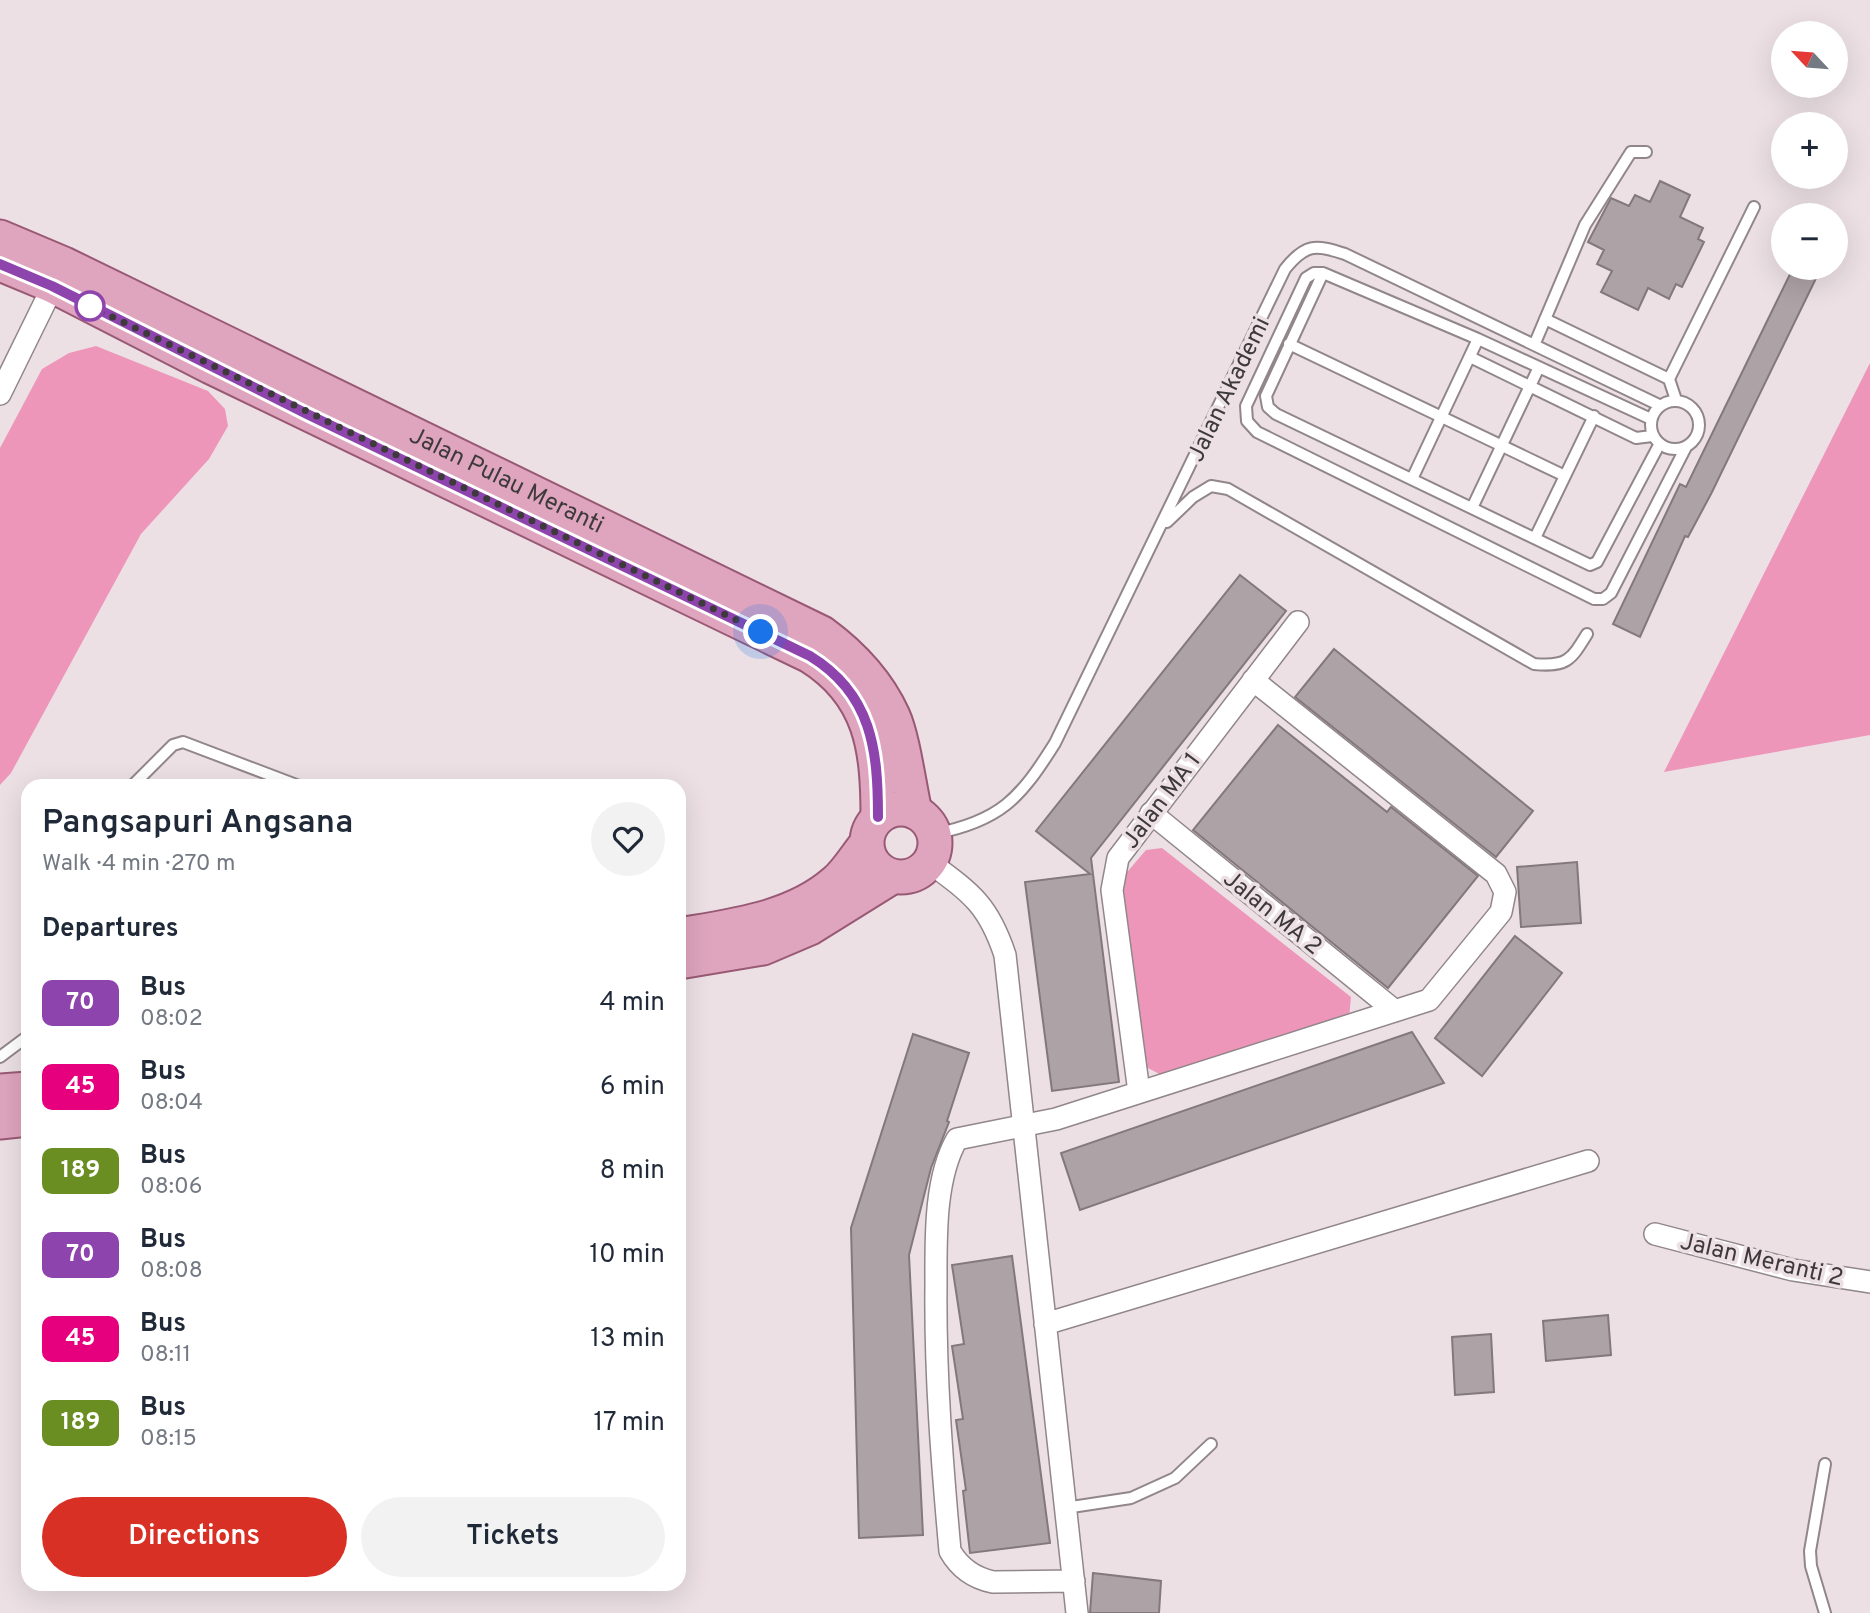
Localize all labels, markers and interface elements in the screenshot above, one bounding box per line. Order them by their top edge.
north arrow [1771,21,1848,98]
map controls [1771,21,1848,280]
button: + [1771,112,1848,189]
button: − [1771,203,1848,280]
unlabelled marker [75,291,105,321]
street label: Jalan Akademi [1182,312,1278,467]
street label: Jalan Pulau Meranti [404,421,608,541]
your location [743,614,778,649]
street label: Jalan MA 1 [1117,747,1209,855]
button: heart [591,802,665,876]
text: Pangsapuri Angsana [42,803,353,845]
text: Walk · 4 min · 270 m [42,850,235,879]
street label: Jalan MA 2 [1216,865,1327,963]
text: Departures [42,913,179,946]
text: Bus [140,972,186,1005]
text: 4 min [599,987,665,1020]
text: 70 [66,988,95,1018]
text: 08:02 [140,1005,203,1034]
text: Bus [140,1056,186,1089]
text: 6 min [600,1071,665,1104]
text: 45 [65,1072,96,1102]
text: 08:04 [140,1089,203,1118]
text: Bus [140,1140,186,1173]
text: 8 min [600,1155,665,1188]
text: 189 [61,1156,100,1186]
text: 08:06 [140,1173,203,1202]
text: Bus [140,1224,186,1257]
street label: Jalan Meranti 2 [1677,1228,1846,1294]
text: 10 min [589,1239,665,1272]
text: 70 [66,1240,95,1270]
text: 08:08 [140,1257,203,1286]
text: Bus [140,1308,186,1341]
text: 13 min [590,1323,665,1356]
text: 45 [65,1324,96,1354]
text: 08:11 [140,1341,191,1370]
text: Bus [140,1392,186,1425]
text: 17 min [593,1407,665,1440]
text: 189 [61,1408,100,1438]
text: 08:15 [140,1425,197,1454]
button: Directions [42,1497,347,1577]
button: Tickets [361,1497,665,1577]

